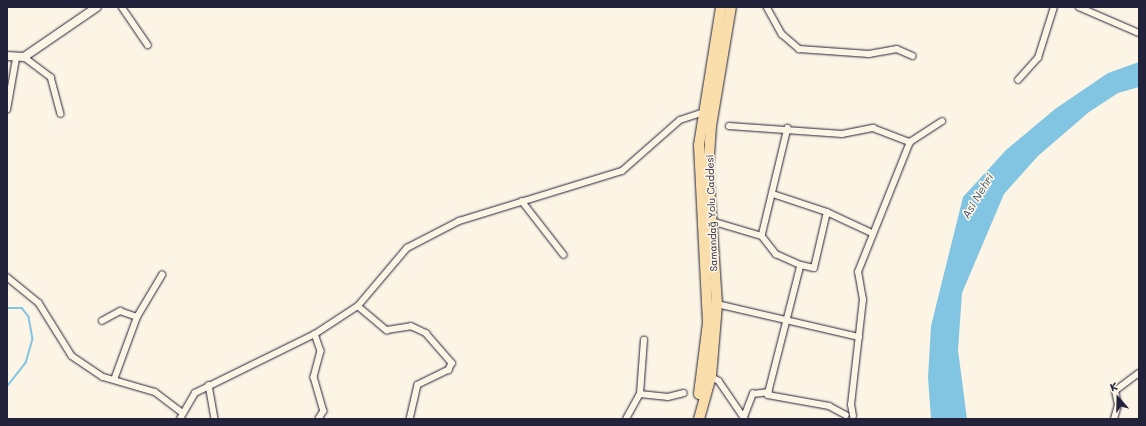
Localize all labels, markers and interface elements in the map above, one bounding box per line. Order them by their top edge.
street label: Samandağ Yolu Caddesi [704,154,720,272]
water label: Asi Nehri [960,171,996,221]
north arrow [1098,378,1138,418]
text: K [1108,378,1120,395]

